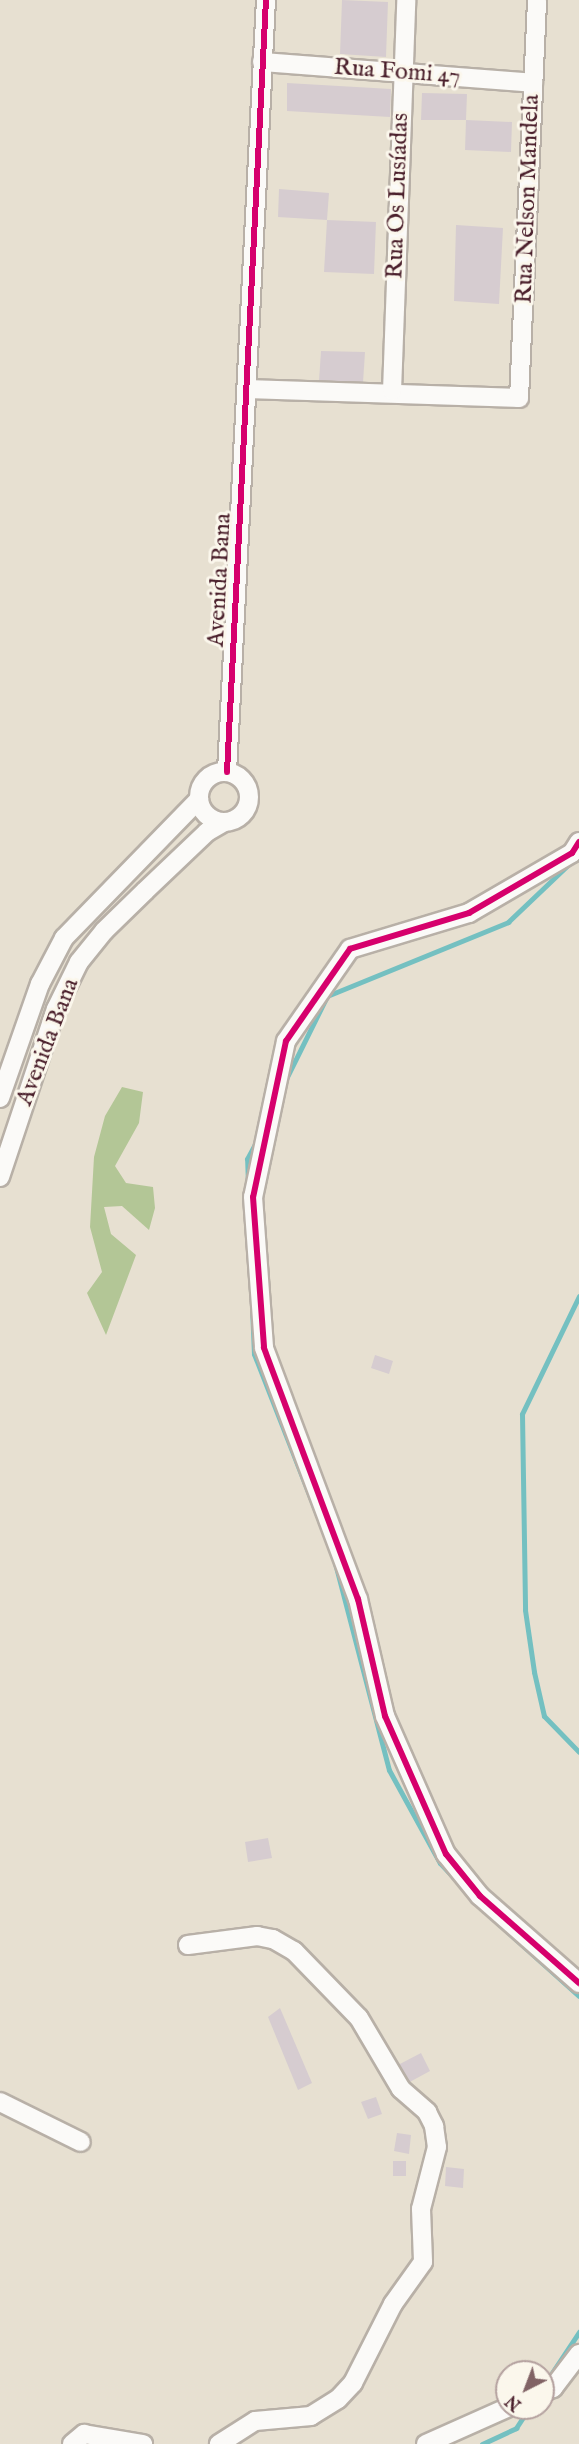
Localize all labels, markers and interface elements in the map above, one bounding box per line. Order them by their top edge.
street label: Rua Fomi 47 [333,53,461,91]
street label: Rua Nelson Mandela [510,94,546,304]
street label: Rua Os Lusíadas [381,112,415,280]
street label: Avenida Bana [202,512,238,648]
street label: Avenida Bana [11,974,85,1110]
north arrow [495,2360,555,2420]
text: N [502,2390,526,2414]

